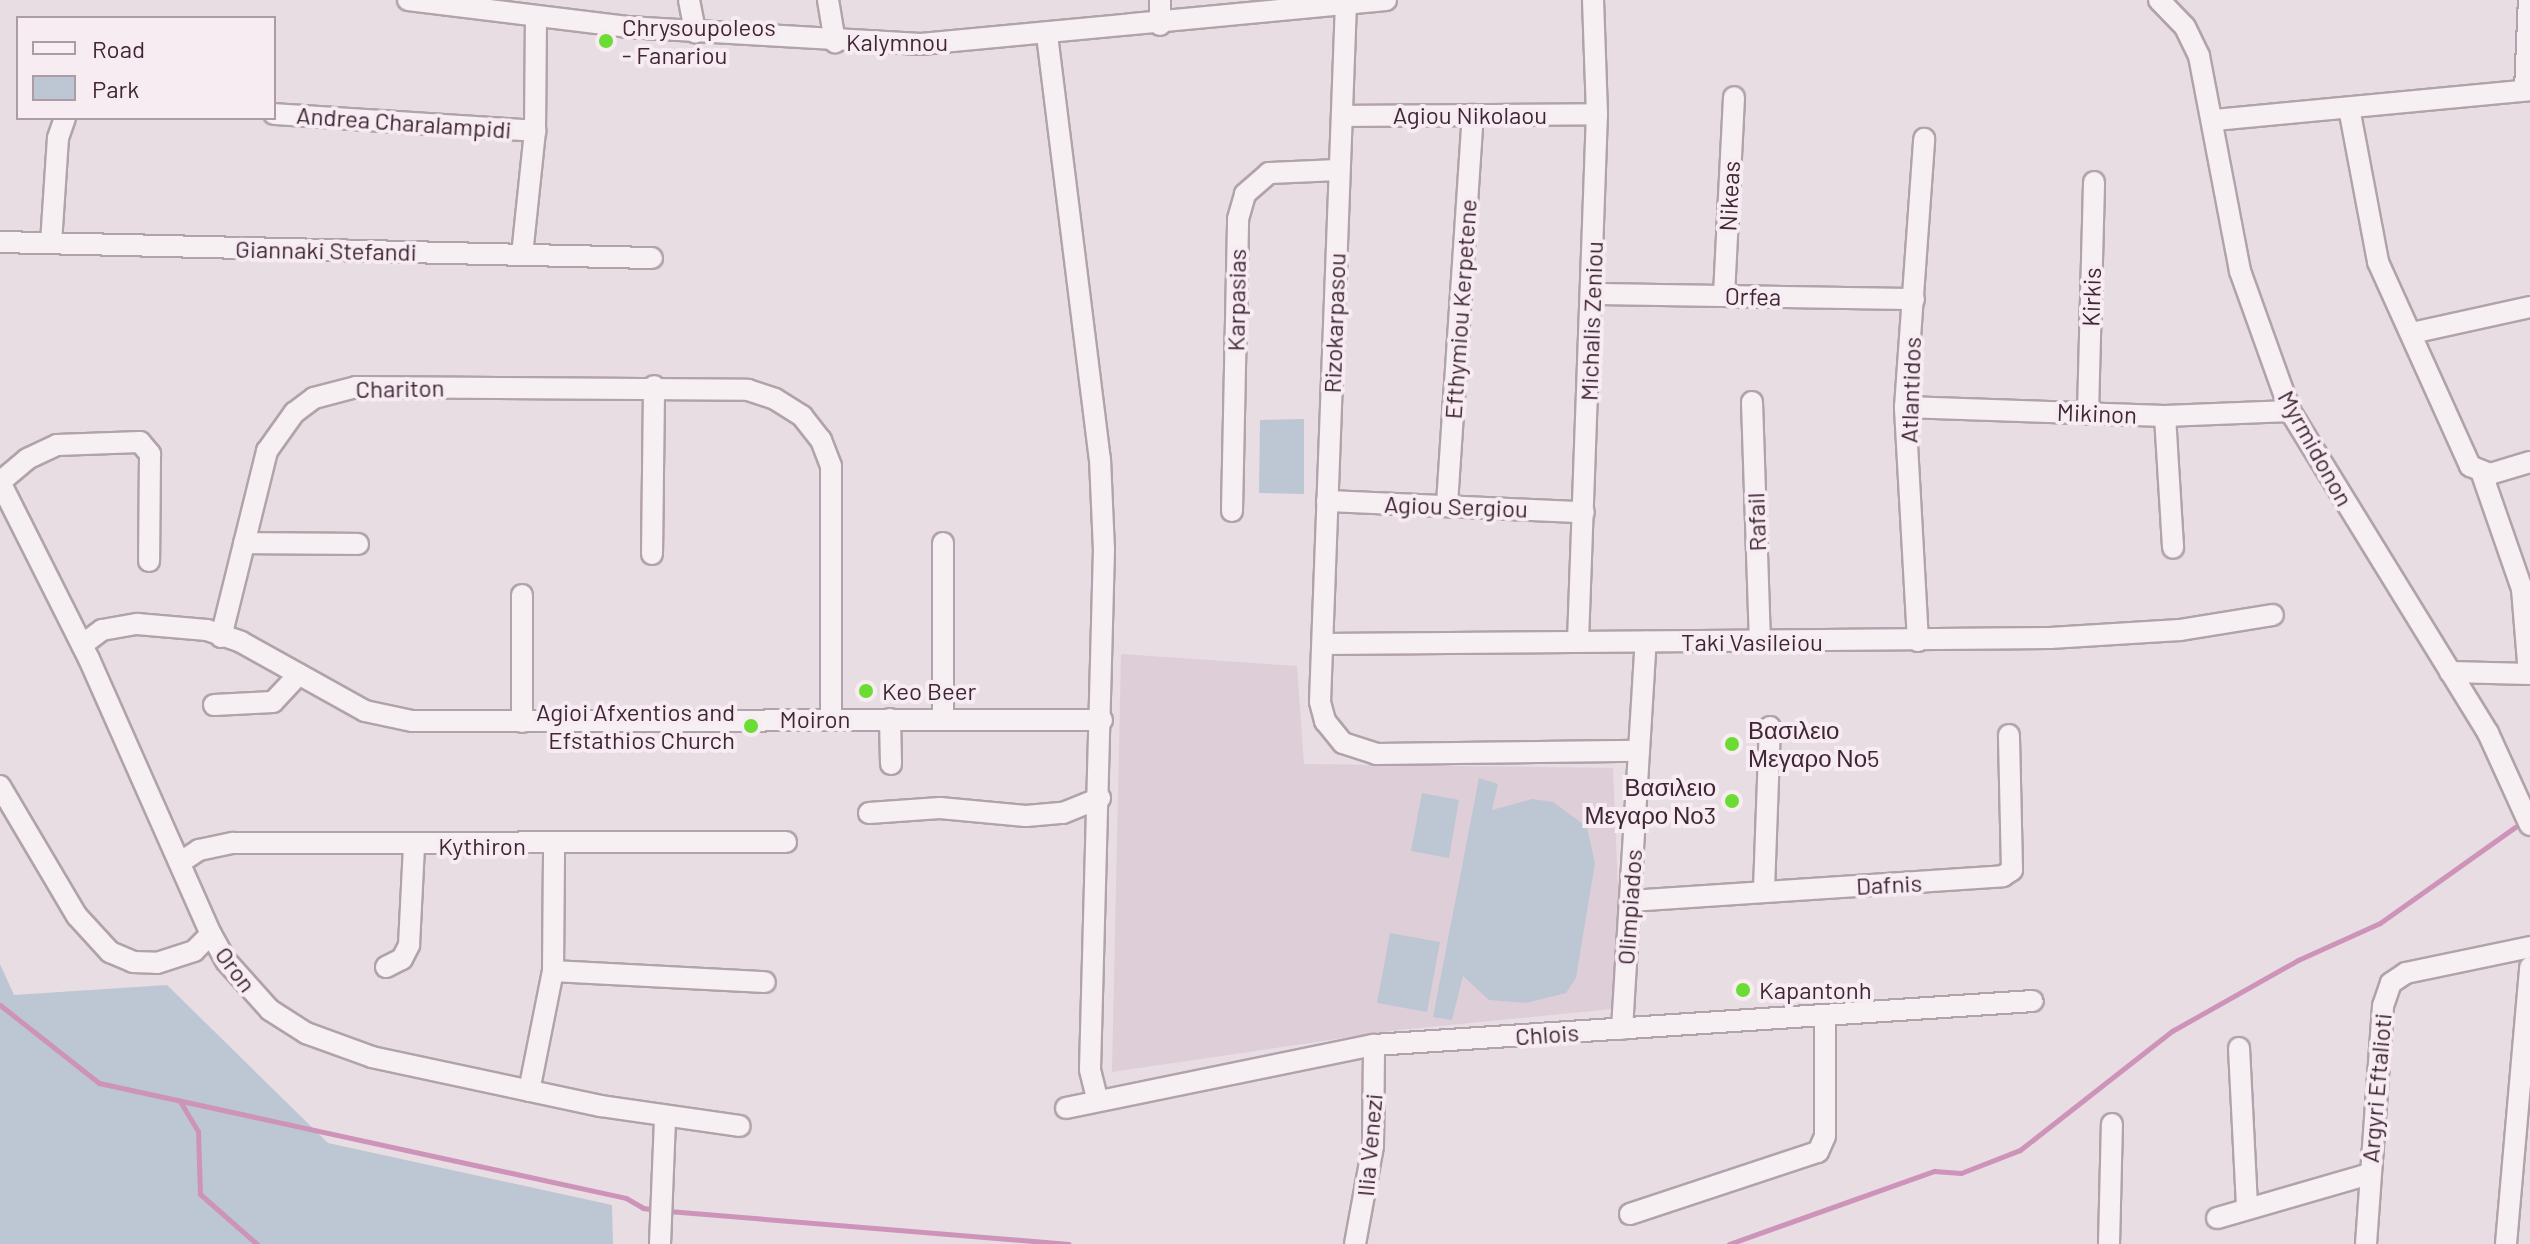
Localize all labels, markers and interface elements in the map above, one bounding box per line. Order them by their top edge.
place label: Chrysoupoleos - Fanariou [622,13,776,69]
legend [16,16,276,120]
street label: Kalymnou [846,28,948,56]
marker: Chrysoupoleos - Fanariou [597,32,615,50]
text: Road [92,34,145,63]
text: Park [92,74,139,103]
street label: Andrea Charalampidi [295,100,513,144]
street label: Agiou Nikolaou [1393,101,1547,129]
street label: Nikeas [1713,160,1745,232]
street label: Efthymiou Kerpetene [1438,198,1482,420]
street label: Giannaki Stefandi [235,234,417,266]
street label: Michalis Zeniou [1574,241,1608,401]
street label: Karpasias [1221,248,1251,352]
street label: Rizokarpasou [1317,252,1351,394]
street label: Kirkis [2076,267,2106,327]
street label: Orfea [1725,281,1781,311]
street label: Atlantidos [1894,336,1926,444]
street label: Chariton [355,373,445,403]
street label: Myrmidonon [2272,385,2360,511]
street label: Mikinon [2056,397,2138,429]
street label: Agiou Sergiou [1384,489,1528,523]
street label: Rafail [1741,492,1771,552]
street label: Taki Vasileiou [1681,628,1823,656]
place label: Keo Beer [882,677,976,705]
marker: Keo Beer [857,682,875,700]
place label: Agioi Afxentios and Efstathios Church [536,698,735,754]
street label: Moiron [780,705,850,733]
place label: Βασιλειο Μεγαρο Νο5 [1748,716,1879,772]
marker: Agioi Afxentios and Efstathios Church [742,717,760,735]
marker: Βασιλειο Μεγαρο Νο5 [1723,735,1741,753]
place label: Βασιλειο Μεγαρο Νο3 [1585,773,1716,829]
marker: Βασιλειο Μεγαρο Νο3 [1723,792,1741,810]
street label: Kythiron [438,832,526,860]
street label: Olimpiados [1611,848,1647,966]
street label: Dafnis [1855,868,1923,900]
street label: Oron [210,941,262,997]
place label: Kapantonh [1759,976,1872,1004]
marker: Kapantonh [1734,981,1752,999]
street label: Argyri Eftalioti [2355,1012,2397,1164]
street label: Chlois [1514,1017,1580,1051]
street label: Ilia Venezi [1350,1092,1388,1198]

